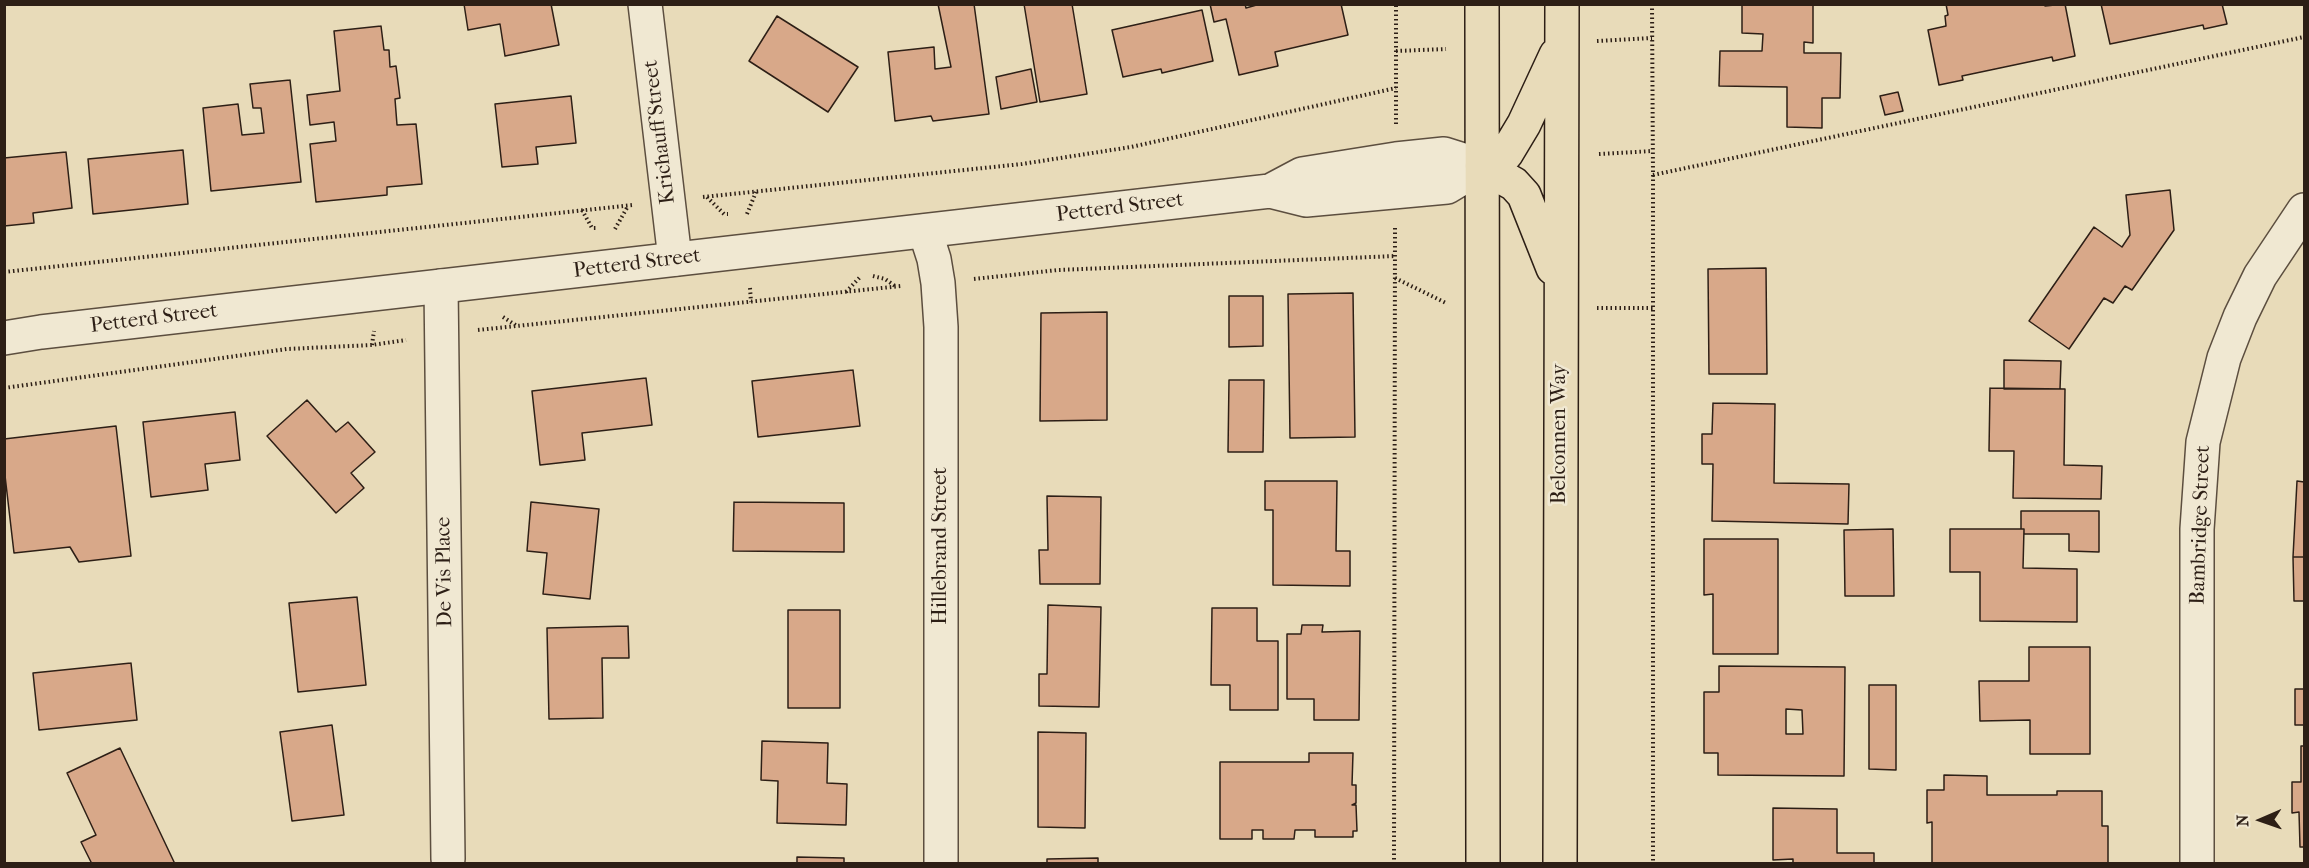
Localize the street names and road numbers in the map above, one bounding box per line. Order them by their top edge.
street label: Krichauff Street [639,58,681,206]
street label: Petterd Street [1055,188,1185,228]
street label: Petterd Street [572,244,702,284]
street label: Petterd Street [89,299,219,339]
street label: Belconnen Way [1547,364,1573,504]
street label: Bambridge Street [2186,445,2216,605]
street label: Hillebrand Street [928,467,954,625]
street label: De Vis Place [431,516,459,628]

